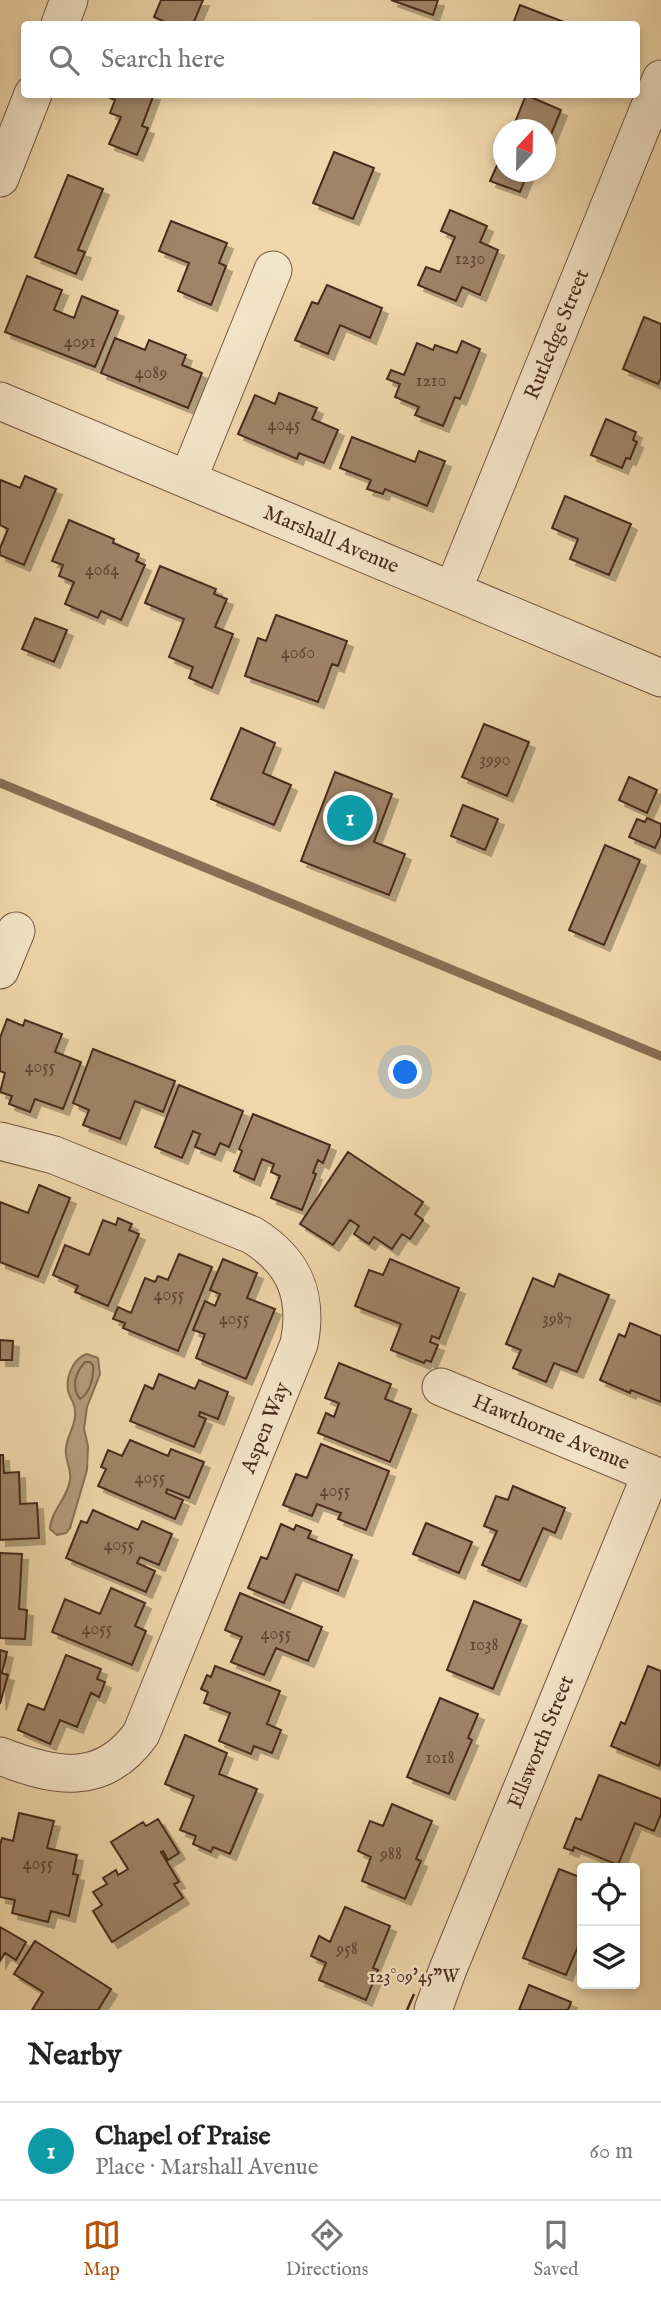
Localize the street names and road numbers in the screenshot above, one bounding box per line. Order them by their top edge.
street label: Rutledge Street [518,265,596,404]
street label: Marshall Avenue [259,499,403,580]
street label: Aspen Way [235,1378,297,1479]
street label: Hawthorne Avenue [468,1388,634,1477]
street label: Ellsworth Street [502,1671,580,1813]

